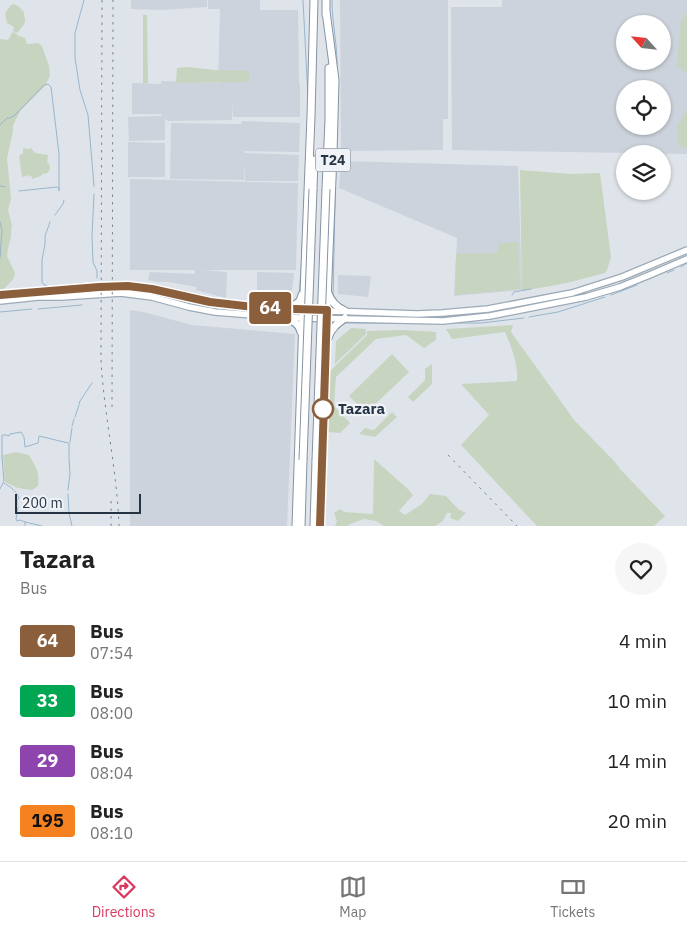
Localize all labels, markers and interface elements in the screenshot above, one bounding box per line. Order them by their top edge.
north arrow [616,15,671,70]
map controls [616,15,671,200]
button: locate [616,80,671,135]
button: layers [616,145,671,200]
road number: T24 [316,148,350,172]
line badge: 64 [248,292,292,324]
text: 64 [259,296,281,319]
marker: Tazara [312,398,334,420]
place label: Tazara [338,399,385,418]
scale bar [15,491,141,514]
text: 200 m [22,494,63,512]
text: Tazara [20,543,95,575]
button: heart [615,543,667,595]
text: Bus [20,578,47,598]
text: Bus [90,619,124,643]
text: 64 [37,629,58,652]
text: 4 min [619,629,667,653]
text: 07:54 [90,643,133,663]
text: Bus [90,679,124,703]
text: 33 [37,689,58,712]
text: 10 min [608,689,667,713]
text: 08:00 [90,703,133,723]
text: Bus [90,739,124,763]
text: 29 [37,749,58,772]
text: 14 min [608,749,667,773]
text: 08:04 [90,763,133,783]
text: Bus [90,799,124,823]
text: 195 [31,809,64,832]
text: 20 min [608,809,667,833]
text: 08:10 [90,823,133,843]
tab: Directions [92,873,155,921]
tab: Map [339,873,367,921]
tab: Tickets [550,873,595,921]

